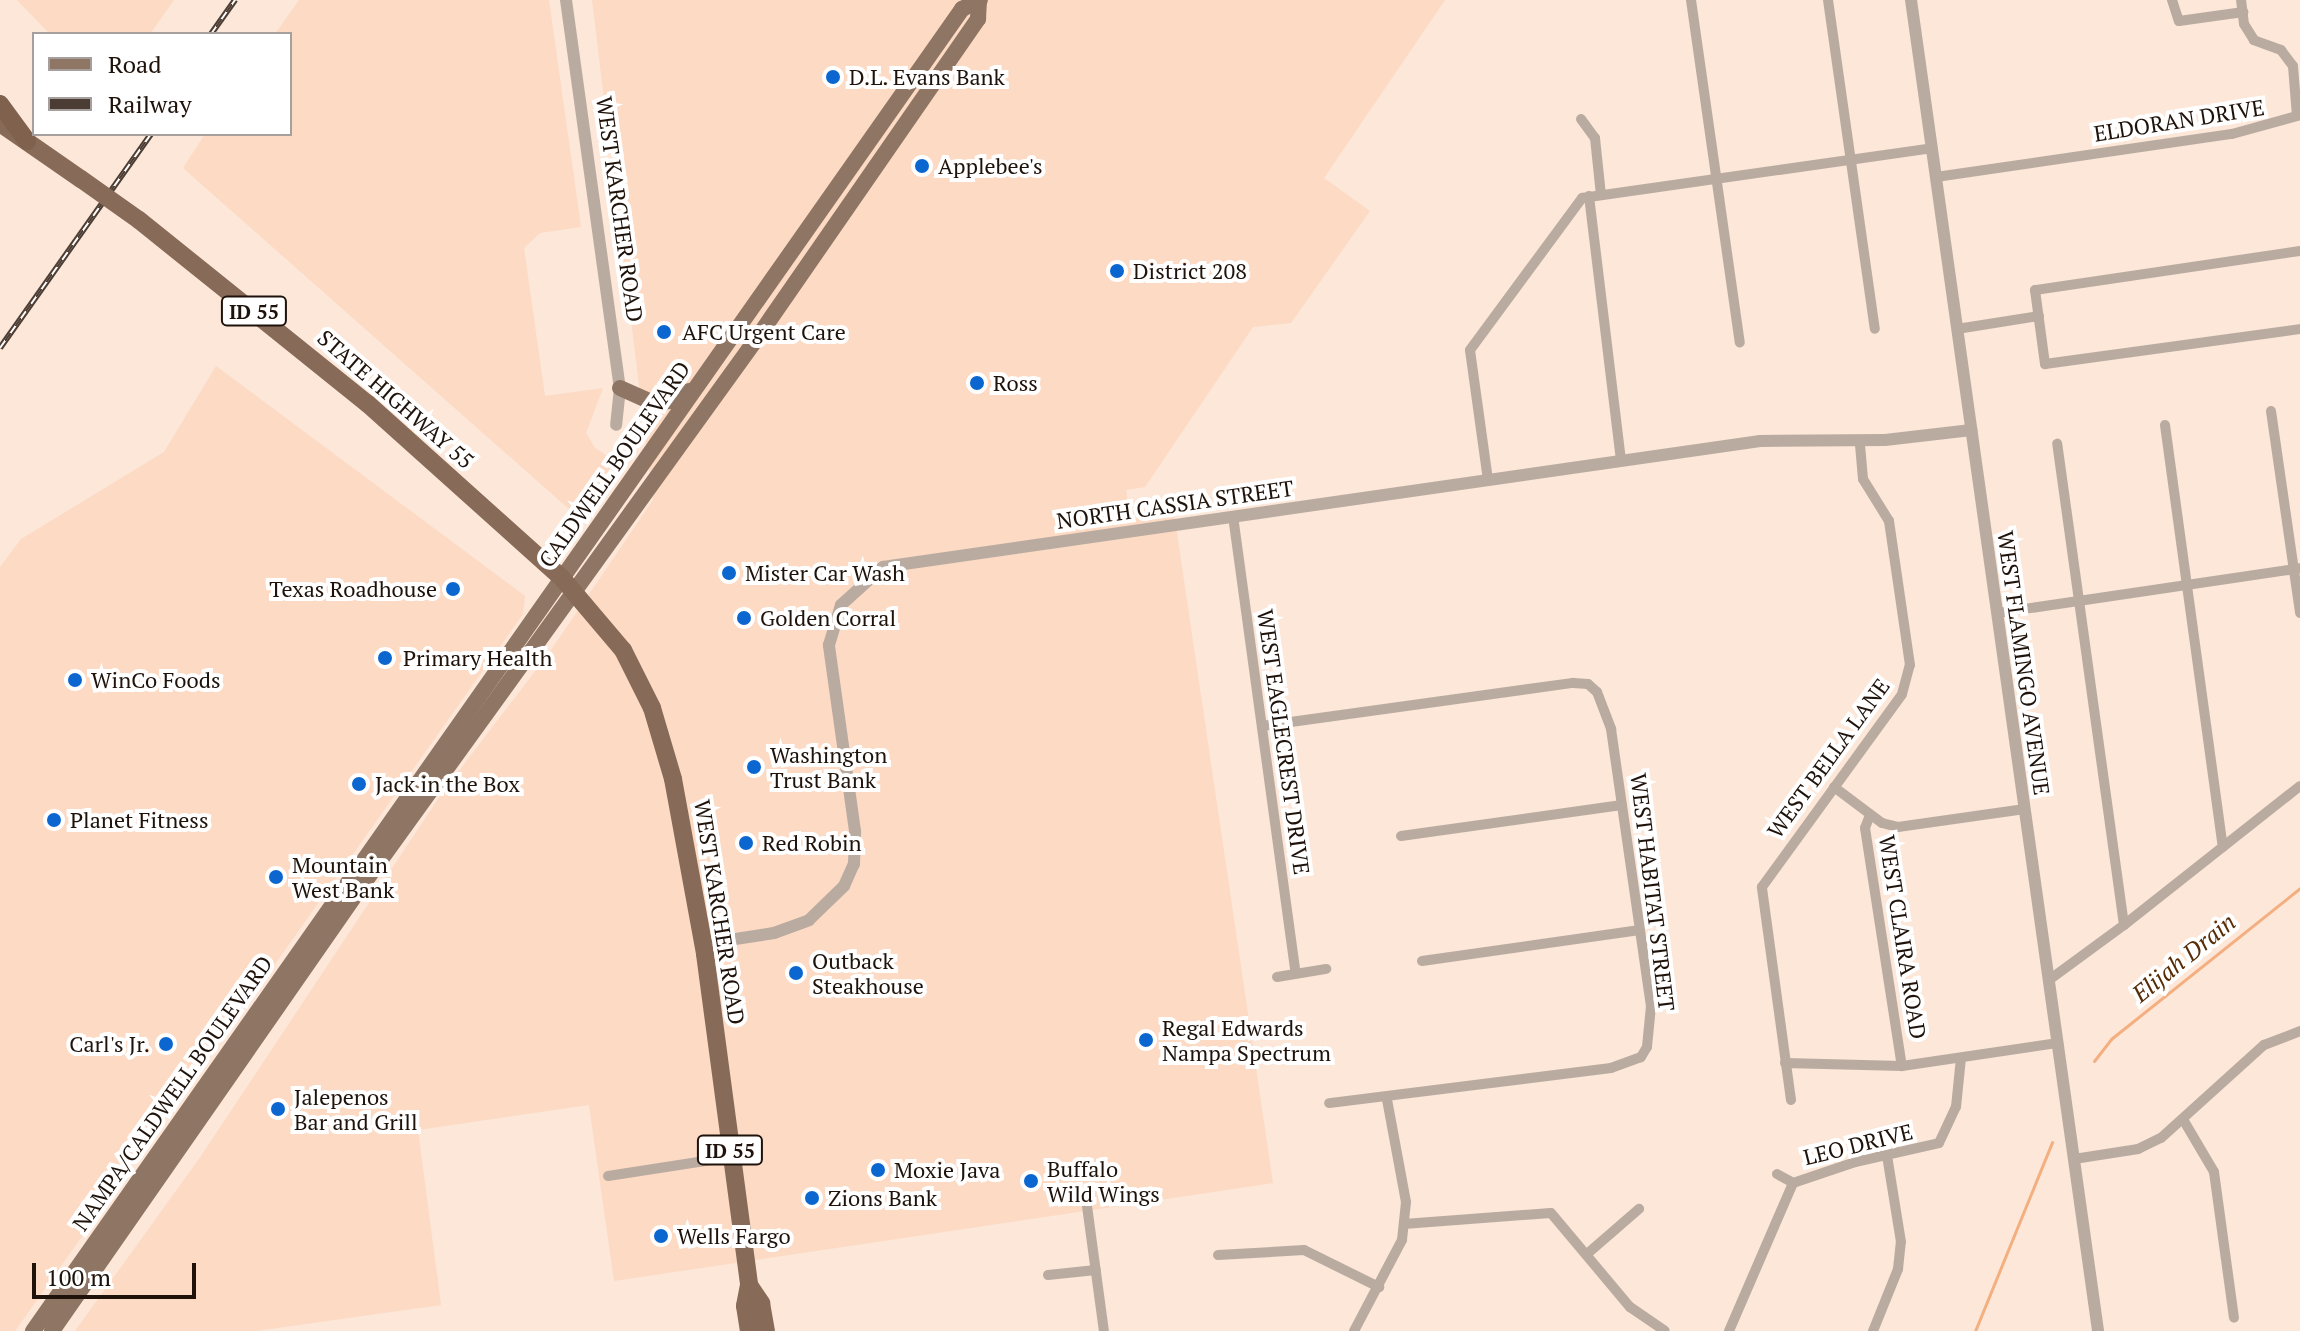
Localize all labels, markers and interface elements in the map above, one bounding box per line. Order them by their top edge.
legend [32,32,292,136]
text: Road [108,48,162,80]
place label: D.L. Evans Bank [849,64,1006,90]
marker: D.L. Evans Bank [824,68,842,86]
text: Railway [108,88,192,120]
street label: ELDORAN DRIVE [2092,93,2266,147]
street label: WEST KARCHER ROAD [591,94,649,324]
place label: Applebee's [938,153,1043,179]
marker: Applebee's [913,157,931,175]
place label: District 208 [1133,258,1247,284]
marker: District 208 [1108,262,1126,280]
road number: ID 55 [220,295,288,327]
place label: AFC Urgent Care [682,319,846,345]
marker: AFC Urgent Care [653,321,675,343]
street label: STATE HIGHWAY 55 [313,324,479,474]
street label: CALDWELL BOULEVARD [533,356,695,572]
place label: Ross [993,370,1038,396]
marker: Ross [968,374,986,392]
street label: NORTH CASSIA STREET [1055,474,1295,534]
street label: WEST FLAMINGO AVENUE [1992,529,2056,797]
place label: Mister Car Wash [745,560,905,586]
marker: Mister Car Wash [720,564,738,582]
place label: Texas Roadhouse [269,576,437,602]
marker: Texas Roadhouse [444,580,462,598]
place label: Golden Corral [760,605,896,631]
street label: WEST EAGLECREST DRIVE [1252,608,1316,876]
marker: Golden Corral [735,609,753,627]
place label: Primary Health [403,645,552,671]
marker: Primary Health [374,647,396,669]
place label: WinCo Foods [91,667,220,693]
marker: WinCo Foods [66,671,84,689]
street label: WEST BELLA LANE [1761,673,1895,843]
place label: Washington Trust Bank [770,741,887,792]
marker: Washington Trust Bank [745,758,763,776]
place label: Jack in the Box [375,771,520,797]
street label: WEST HABITAT STREET [1625,772,1681,1012]
marker: Jack in the Box [350,775,368,793]
street label: WEST KARCHER ROAD [689,798,751,1026]
place label: Planet Fitness [70,807,208,833]
marker: Planet Fitness [45,811,63,829]
place label: Red Robin [762,830,862,856]
street label: WEST CLAIRA ROAD [1874,833,1932,1041]
marker: Red Robin [737,834,755,852]
place label: Mountain West Bank [292,851,394,902]
marker: Mountain West Bank [267,868,285,886]
water label: Elijah Drain [2127,908,2241,1008]
place label: Outback Steakhouse [812,947,924,998]
street label: NAMPA/CALDWELL BOULEVARD [67,950,277,1236]
marker: Outback Steakhouse [787,964,805,982]
place label: Regal Edwards Nampa Spectrum [1162,1014,1331,1066]
place label: Carl's Jr. [69,1031,150,1057]
marker: Regal Edwards Nampa Spectrum [1137,1031,1155,1049]
marker: Carl's Jr. [157,1035,175,1053]
place label: Jalepenos Bar and Grill [294,1083,418,1134]
marker: Jalepenos Bar and Grill [269,1100,287,1118]
street label: LEO DRIVE [1801,1118,1915,1170]
road number: ID 55 [696,1134,764,1166]
place label: Buffalo Wild Wings [1047,1155,1160,1206]
place label: Moxie Java [894,1157,1000,1183]
marker: Moxie Java [869,1161,887,1179]
marker: Buffalo Wild Wings [1022,1172,1040,1190]
place label: Zions Bank [828,1185,937,1211]
marker: Zions Bank [803,1189,821,1207]
place label: Wells Fargo [677,1223,791,1249]
marker: Wells Fargo [652,1227,670,1245]
scale bar [36,1247,200,1297]
text: 100 m [46,1261,111,1293]

